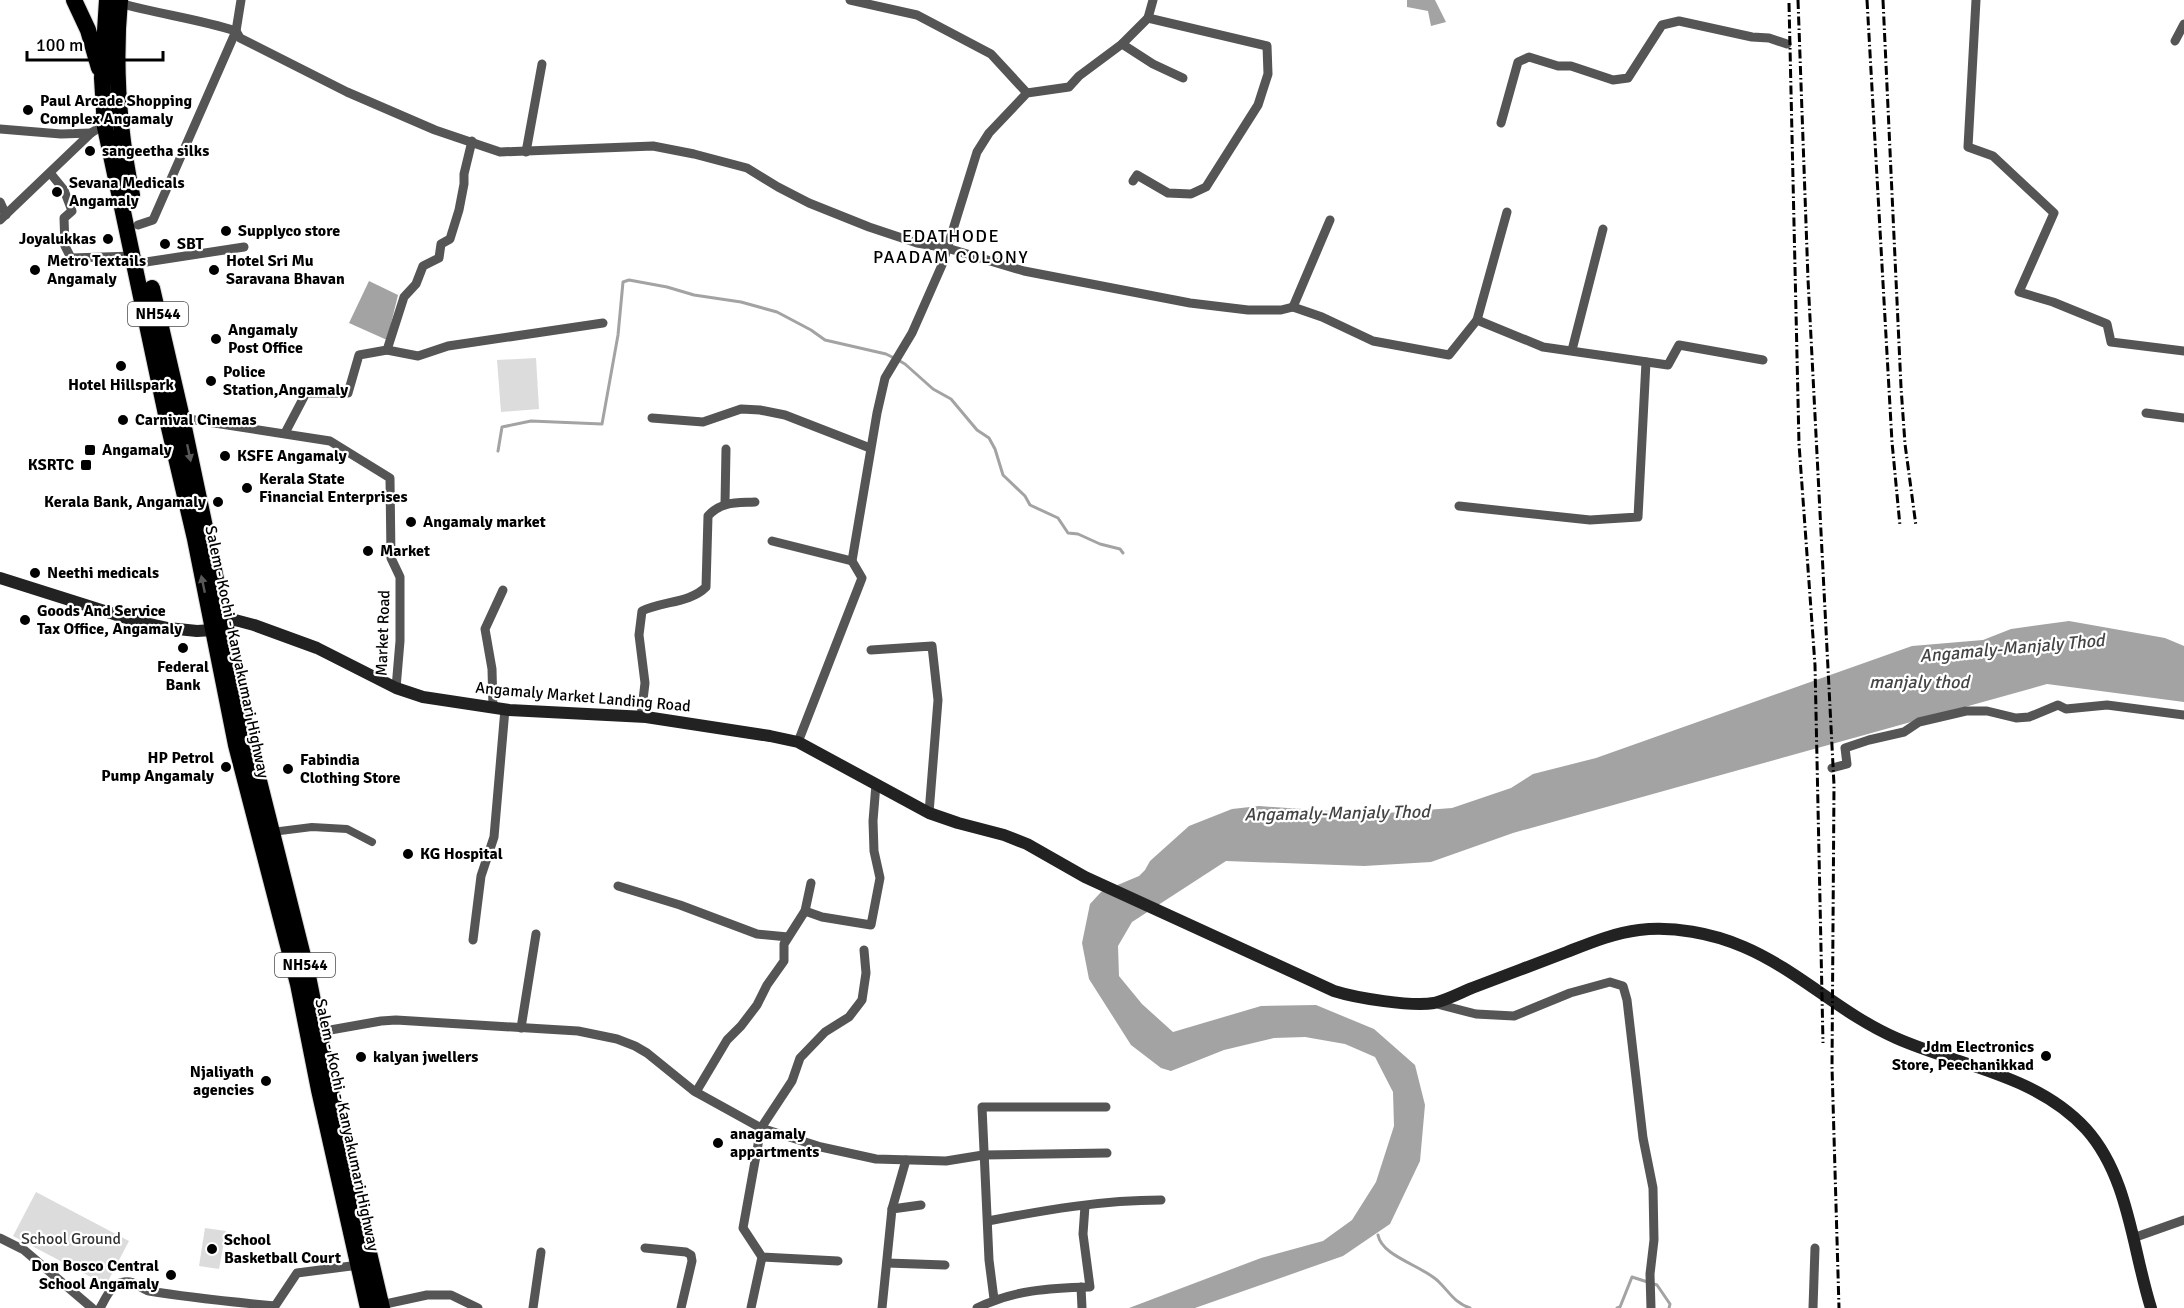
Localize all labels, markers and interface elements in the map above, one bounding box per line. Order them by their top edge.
scale bar [27,24,164,62]
text: 100 m [36,34,83,56]
place label: Paul Arcade Shopping Complex Angamaly [40,91,192,129]
marker: Paul Arcade Shopping Complex Angamaly [21,103,35,117]
place label: sangeetha silks [102,141,209,161]
marker: sangeetha silks [83,144,97,158]
place label: Sevana Medicals Angamaly [69,173,185,211]
marker: Sevana Medicals Angamaly [50,185,64,199]
place label: Supplyco store [238,221,340,241]
marker: Supplyco store [219,224,233,238]
district label: EDATHODE PAADAM COLONY [873,225,1029,268]
place label: Joyalukkas [19,229,96,249]
marker: Joyalukkas [101,232,115,246]
place label: SBT [177,234,205,254]
marker: SBT [158,237,172,251]
place label: Metro Textails Angamaly [47,251,146,289]
place label: Hotel Sri Mu Saravana Bhavan [226,251,345,289]
marker: Metro Textails Angamaly [28,263,42,277]
marker: Hotel Sri Mu Saravana Bhavan [207,263,221,277]
road number: NH544 [128,302,188,326]
place label: Angamaly Post Office [228,320,303,358]
marker: Angamaly Post Office [209,332,223,346]
marker: Hotel Hillspark [114,359,128,373]
place label: Police Station,Angamaly [223,362,348,400]
marker: Police Station,Angamaly [204,374,218,388]
place label: Hotel Hillspark [68,375,175,395]
place label: Carnival Cinemas [135,410,257,430]
marker: Carnival Cinemas [116,413,130,427]
place label: Angamaly [102,440,172,460]
marker: Angamaly [83,443,97,457]
one-way arrow [185,443,195,462]
place label: KSFE Angamaly [237,446,347,466]
marker: KSFE Angamaly [218,449,232,463]
place label: KSRTC [28,455,74,475]
marker: KSRTC [79,458,93,472]
place label: Kerala State Financial Enterprises [259,469,408,507]
marker: Kerala State Financial Enterprises [240,481,254,495]
place label: Kerala Bank, Angamaly [44,492,206,512]
marker: Kerala Bank, Angamaly [211,495,225,509]
place label: Angamaly market [423,512,546,532]
marker: Angamaly market [404,515,418,529]
street label: Salem - Kochi - Kanyakumari Highway [200,524,274,781]
place label: Market [380,541,430,561]
marker: Market [361,544,375,558]
place label: Neethi medicals [47,563,159,583]
marker: Neethi medicals [28,566,42,580]
one-way arrow [198,575,208,594]
street label: Market Road [372,590,394,676]
place label: Goods And Service Tax Office, Angamaly [37,601,182,639]
marker: Goods And Service Tax Office, Angamaly [18,613,32,627]
water label: Angamaly-Manjaly Thod [1919,629,2108,667]
marker: Federal Bank [176,641,190,655]
place label: Federal Bank [157,657,209,695]
water label: manjaly thod [1869,671,1971,693]
street label: Angamaly Market Landing Road [475,678,691,716]
place label: HP Petrol Pump Angamaly [101,748,214,786]
place label: Fabindia Clothing Store [300,750,400,788]
marker: HP Petrol Pump Angamaly [219,760,233,774]
marker: Fabindia Clothing Store [281,762,295,776]
water label: Angamaly-Manjaly Thod [1244,800,1432,826]
place label: KG Hospital [420,844,503,864]
marker: KG Hospital [401,847,415,861]
road number: NH544 [275,953,335,977]
street label: Salem - Kochi - Kanyakumari Highway [310,997,384,1254]
place label: Jdm Electronics Store, Peechanikkad [1892,1037,2034,1075]
place label: kalyan jwellers [373,1047,478,1067]
marker: Jdm Electronics Store, Peechanikkad [2039,1049,2053,1063]
marker: kalyan jwellers [354,1050,368,1064]
place label: Njaliyath agencies [190,1062,254,1100]
marker: Njaliyath agencies [259,1074,273,1088]
place label: anagamaly appartments [730,1124,819,1162]
marker: anagamaly appartments [711,1136,725,1150]
park label: School Ground [21,1229,121,1249]
place label: School Basketball Court [224,1230,341,1268]
marker: School Basketball Court [205,1242,219,1256]
place label: Don Bosco Central School Angamaly [31,1256,159,1294]
marker: Don Bosco Central School Angamaly [164,1268,178,1282]

